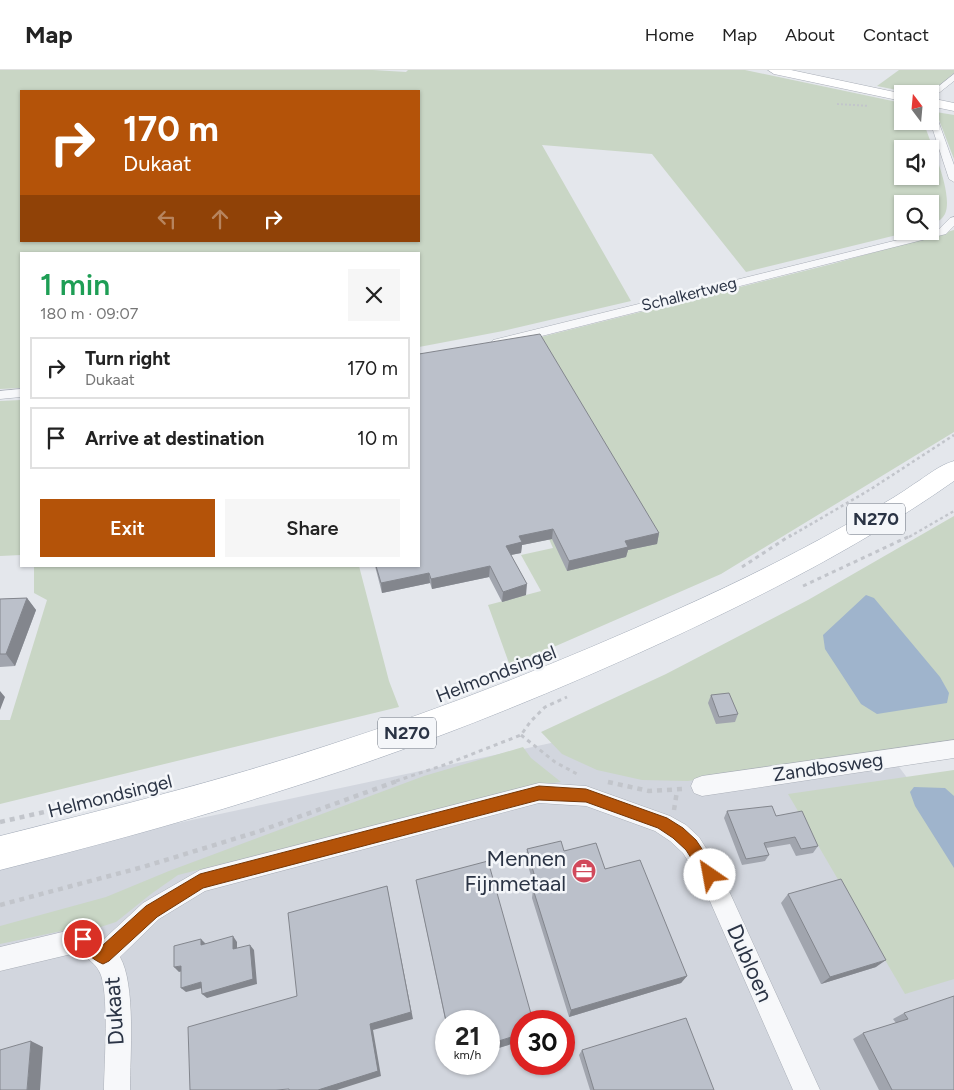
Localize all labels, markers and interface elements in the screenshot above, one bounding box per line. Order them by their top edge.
text: Map [25,20,73,49]
text: Home [645,24,694,46]
text: Map [722,24,757,46]
text: About [785,24,835,46]
text: Contact [863,24,929,46]
north arrow [894,85,939,130]
map controls [894,85,939,240]
text: 170 m [123,108,219,150]
icon: right [40,110,105,175]
button: sound [894,140,939,185]
text: Dukaat [123,150,192,177]
button: search [894,195,939,240]
icon: left [153,205,181,233]
icon: ahead [206,205,234,233]
icon: right [259,205,287,233]
text: 1 min [40,266,110,303]
button: close [348,269,400,321]
street label: Schalkertweg [639,273,739,315]
text: 180 m · 09:07 [40,304,138,323]
text: Turn right [85,347,171,370]
icon: right [42,354,70,382]
text: 170 m [347,357,398,380]
text: Dukaat [85,370,135,389]
icon: arrive [42,424,70,452]
text: Arrive at destination [85,427,264,450]
text: 10 m [357,427,398,450]
button: Exit [40,499,215,557]
button: Share [225,499,400,557]
road number: N270 [847,504,905,534]
street label: Helmondsingel [432,640,560,708]
road number: N270 [378,718,436,748]
street label: Zandbosweg [772,748,884,786]
street label: Helmondsingel [45,769,175,823]
place label: Mennen Fijnmetaal [464,845,566,897]
position arrow [683,848,735,900]
office icon: Mennen Fijnmetaal [571,858,597,884]
pin [62,918,104,960]
street label: Dubloen [721,920,779,1006]
icon: arrive [69,925,97,953]
street label: Dukaat [98,976,130,1046]
speed limit sign: 30 [510,1010,575,1075]
text: 21 [455,1021,480,1051]
text: km/h [454,1048,481,1062]

